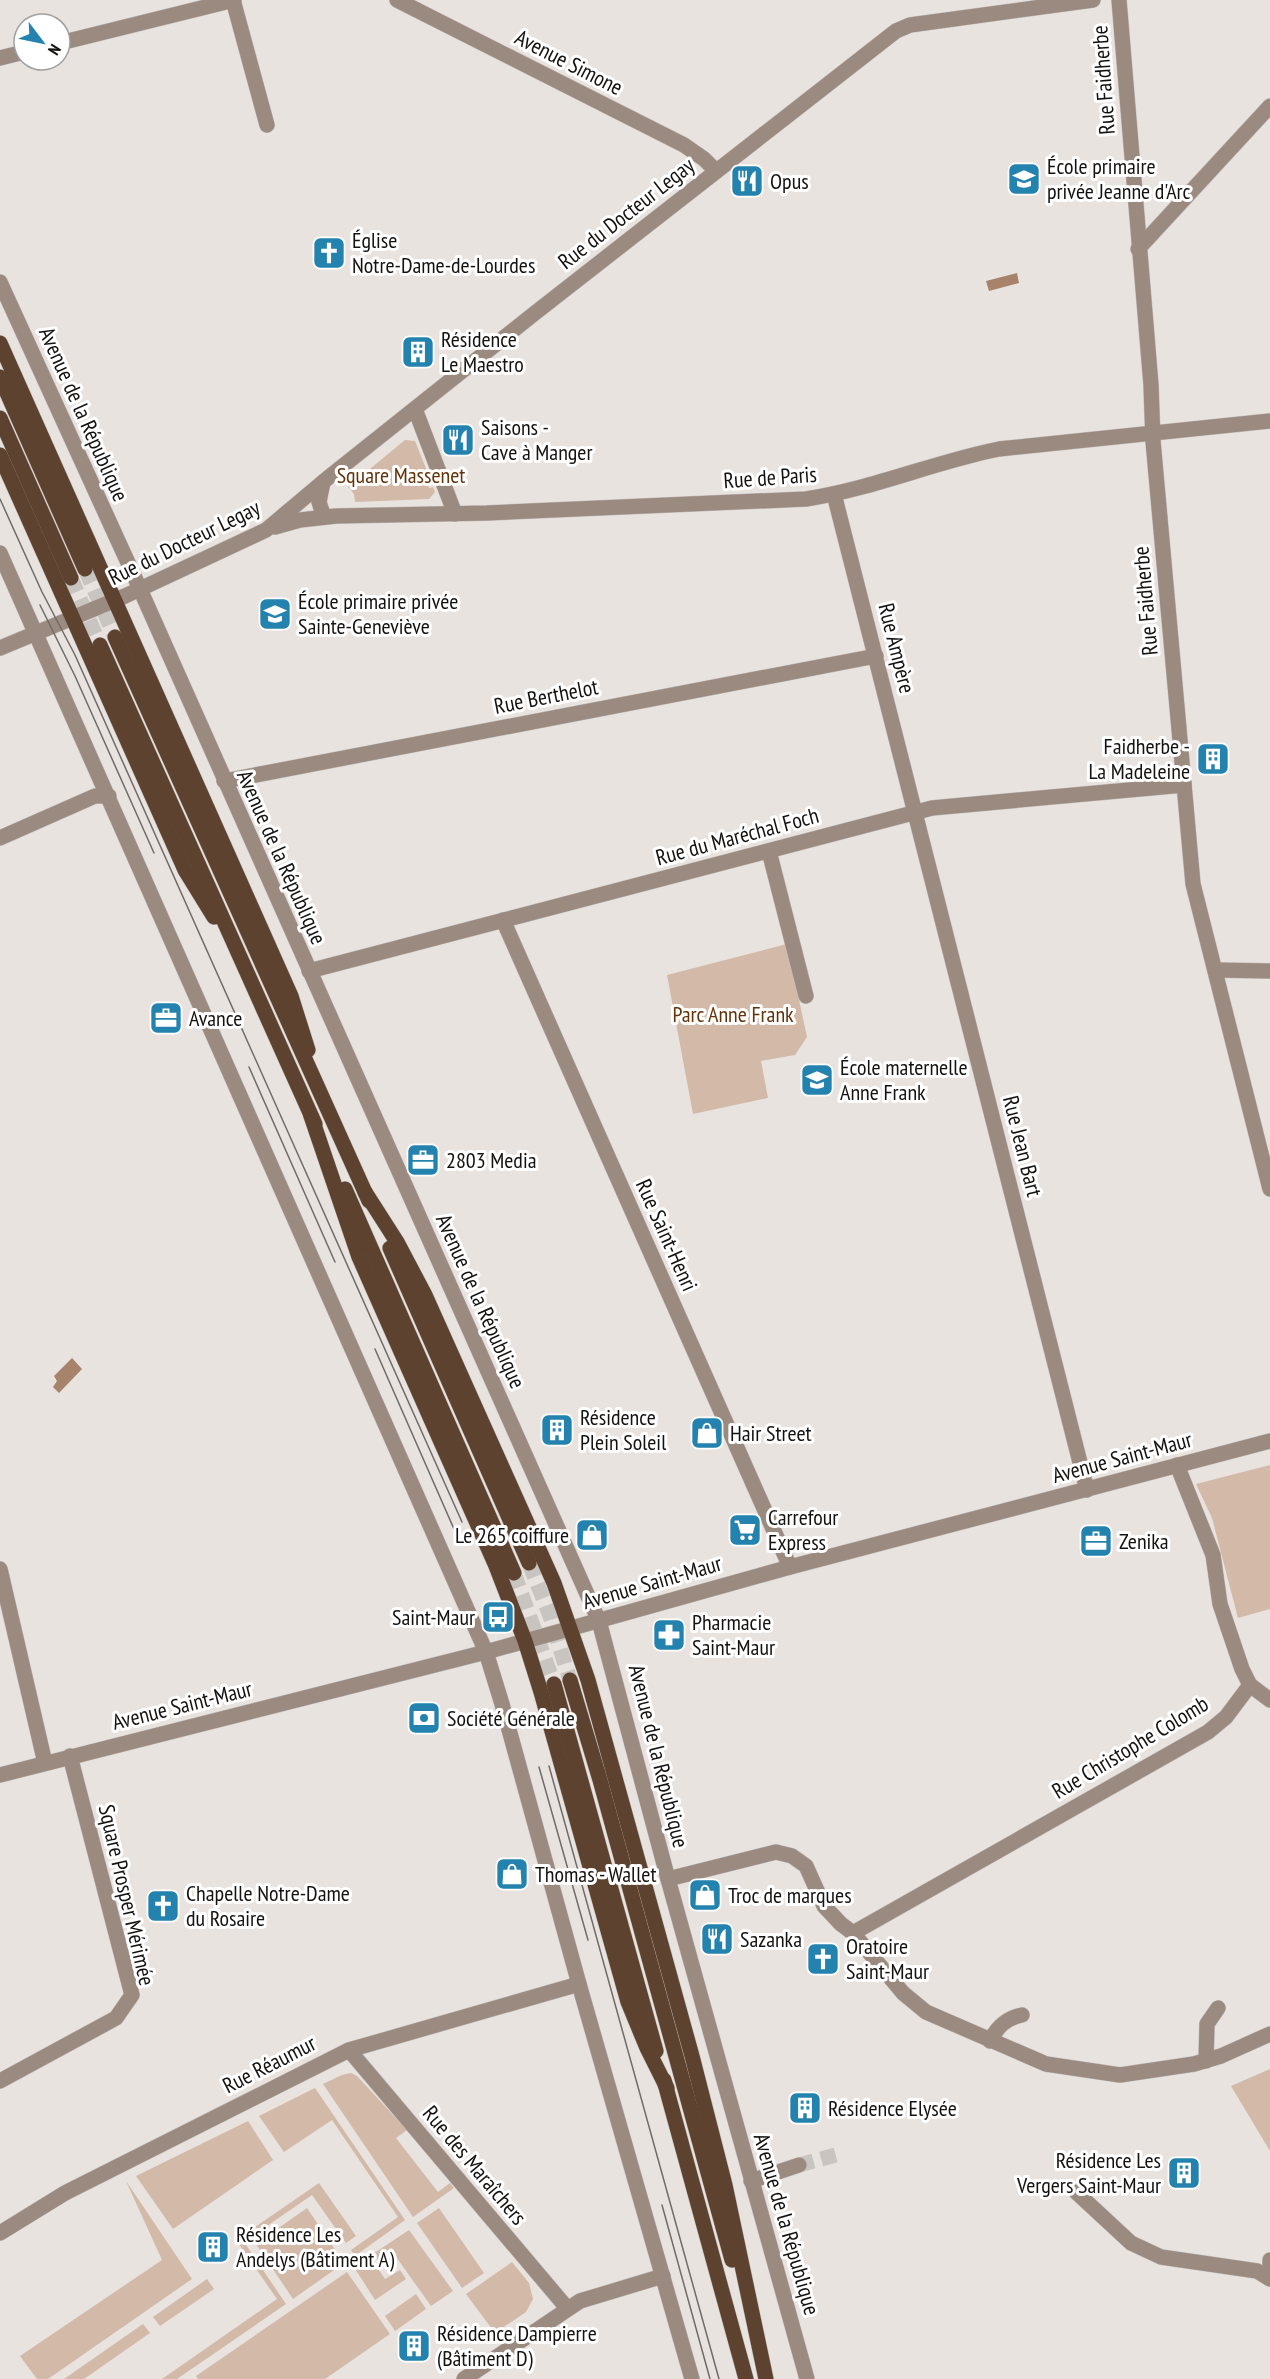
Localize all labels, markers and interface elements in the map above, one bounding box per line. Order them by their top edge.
north arrow [12,12,72,72]
street label: Avenue Simone [510,23,628,101]
street label: Rue Faidherbe [1085,24,1121,136]
text: N [44,41,65,59]
street label: Rue du Docteur Legay [552,151,700,275]
place label: École primaire privée Jeanne d'Arc [1047,152,1191,205]
school or university icon: École primaire privée Jeanne d'Arc [1006,161,1042,197]
restaurant icon: Opus [729,163,765,199]
place label: Opus [770,167,809,195]
place label: Église Notre-Dame-de-Lourdes [352,226,535,279]
church icon: Église Notre-Dame-de-Lourdes [311,235,347,271]
street label: Avenue de la République [33,323,135,505]
place label: Résidence Le Maestro [441,325,524,378]
building icon: Résidence Le Maestro [400,334,436,370]
place label: Saisons - Cave à Manger [481,413,592,466]
restaurant icon: Saisons - Cave à Manger [440,422,476,458]
street label: Rue de Paris [722,460,818,494]
park label: Square Massenet [337,461,465,489]
street label: Rue du Docteur Legay [104,493,265,591]
street label: Rue Faidherbe [1126,545,1164,657]
place label: École primaire privée Sainte-Geneviève [298,587,458,640]
school or university icon: École primaire privée Sainte-Geneviève [257,596,293,632]
street label: Rue Ampère [872,600,922,696]
street label: Rue Berthelot [492,672,600,720]
place label: Faidherbe - La Madeleine [1089,732,1190,785]
building icon: Faidherbe - La Madeleine [1195,741,1231,777]
street label: Avenue de la République [231,766,333,948]
street label: Rue du Maréchal Foch [652,801,822,871]
office icon: Avance [148,1000,184,1036]
park label: Parc Anne Frank [672,1000,794,1028]
place label: Avance [189,1004,242,1032]
place label: École maternelle Anne Frank [840,1053,967,1106]
school or university icon: École maternelle Anne Frank [799,1062,835,1098]
street label: Rue Jean Bart [997,1093,1049,1199]
office icon: 2803 Media [405,1142,441,1178]
place label: 2803 Media [446,1146,536,1174]
street label: Rue Saint-Henri [630,1175,704,1295]
street label: Avenue de la République [430,1210,532,1392]
place label: Résidence Plein Soleil [580,1403,667,1456]
building icon: Résidence Plein Soleil [539,1412,575,1448]
shop icon: Hair Street [689,1415,725,1451]
place label: Hair Street [730,1419,812,1447]
street label: Avenue Saint-Maur [1049,1425,1195,1489]
place label: Carrefour Express [768,1503,838,1556]
supermarket icon: Carrefour Express [727,1512,763,1548]
shop icon: Le 265 coiffure [574,1517,610,1553]
place label: Le 265 coiffure [455,1521,569,1549]
office icon: Zenika [1078,1523,1114,1559]
place label: Zenika [1119,1527,1169,1555]
street label: Avenue Saint-Maur [579,1549,725,1615]
bus stop icon: Saint-Maur [480,1599,516,1635]
place label: Saint-Maur [392,1603,475,1631]
place label: Pharmacie Saint-Maur [692,1608,775,1661]
pharmacy icon: Pharmacie Saint-Maur [651,1617,687,1653]
street label: Avenue de la République [623,1662,695,1850]
street label: Avenue Saint-Maur [109,1674,255,1736]
street label: Rue Christophe Colomb [1047,1689,1213,1805]
bank icon: Société Générale [406,1700,442,1736]
place label: Société Générale [447,1704,575,1732]
street label: Square Prosper Mérimée [93,1802,161,1988]
shop icon: Thomas - Wallet [494,1856,530,1892]
place label: Thomas - Wallet [535,1860,657,1888]
shop icon: Troc de marques [687,1877,723,1913]
place label: Chapelle Notre-Dame du Rosaire [186,1879,350,1932]
place label: Troc de marques [728,1881,852,1909]
church icon: Chapelle Notre-Dame du Rosaire [145,1888,181,1924]
restaurant icon: Sazanka [699,1921,735,1957]
place label: Sazanka [740,1925,802,1953]
place label: Oratoire Saint-Maur [846,1932,929,1985]
church icon: Oratoire Saint-Maur [805,1941,841,1977]
street label: Rue Réaumur [218,2029,320,2099]
building icon: Résidence Elysée [787,2090,823,2126]
place label: Résidence Elysée [828,2094,957,2122]
street label: Rue des Maraîchers [417,2100,533,2230]
street label: Avenue de la République [748,2130,826,2318]
place label: Résidence Les Vergers Saint-Maur [1016,2146,1161,2199]
building icon: Résidence Les Vergers Saint-Maur [1166,2155,1202,2191]
place label: Résidence Les Andelys (Bâtiment A) [236,2220,395,2273]
building icon: Résidence Les Andelys (Bâtiment A) [195,2229,231,2265]
place label: Résidence Dampierre (Bâtiment D) [437,2319,597,2372]
building icon: Résidence Dampierre (Bâtiment D) [396,2328,432,2364]

